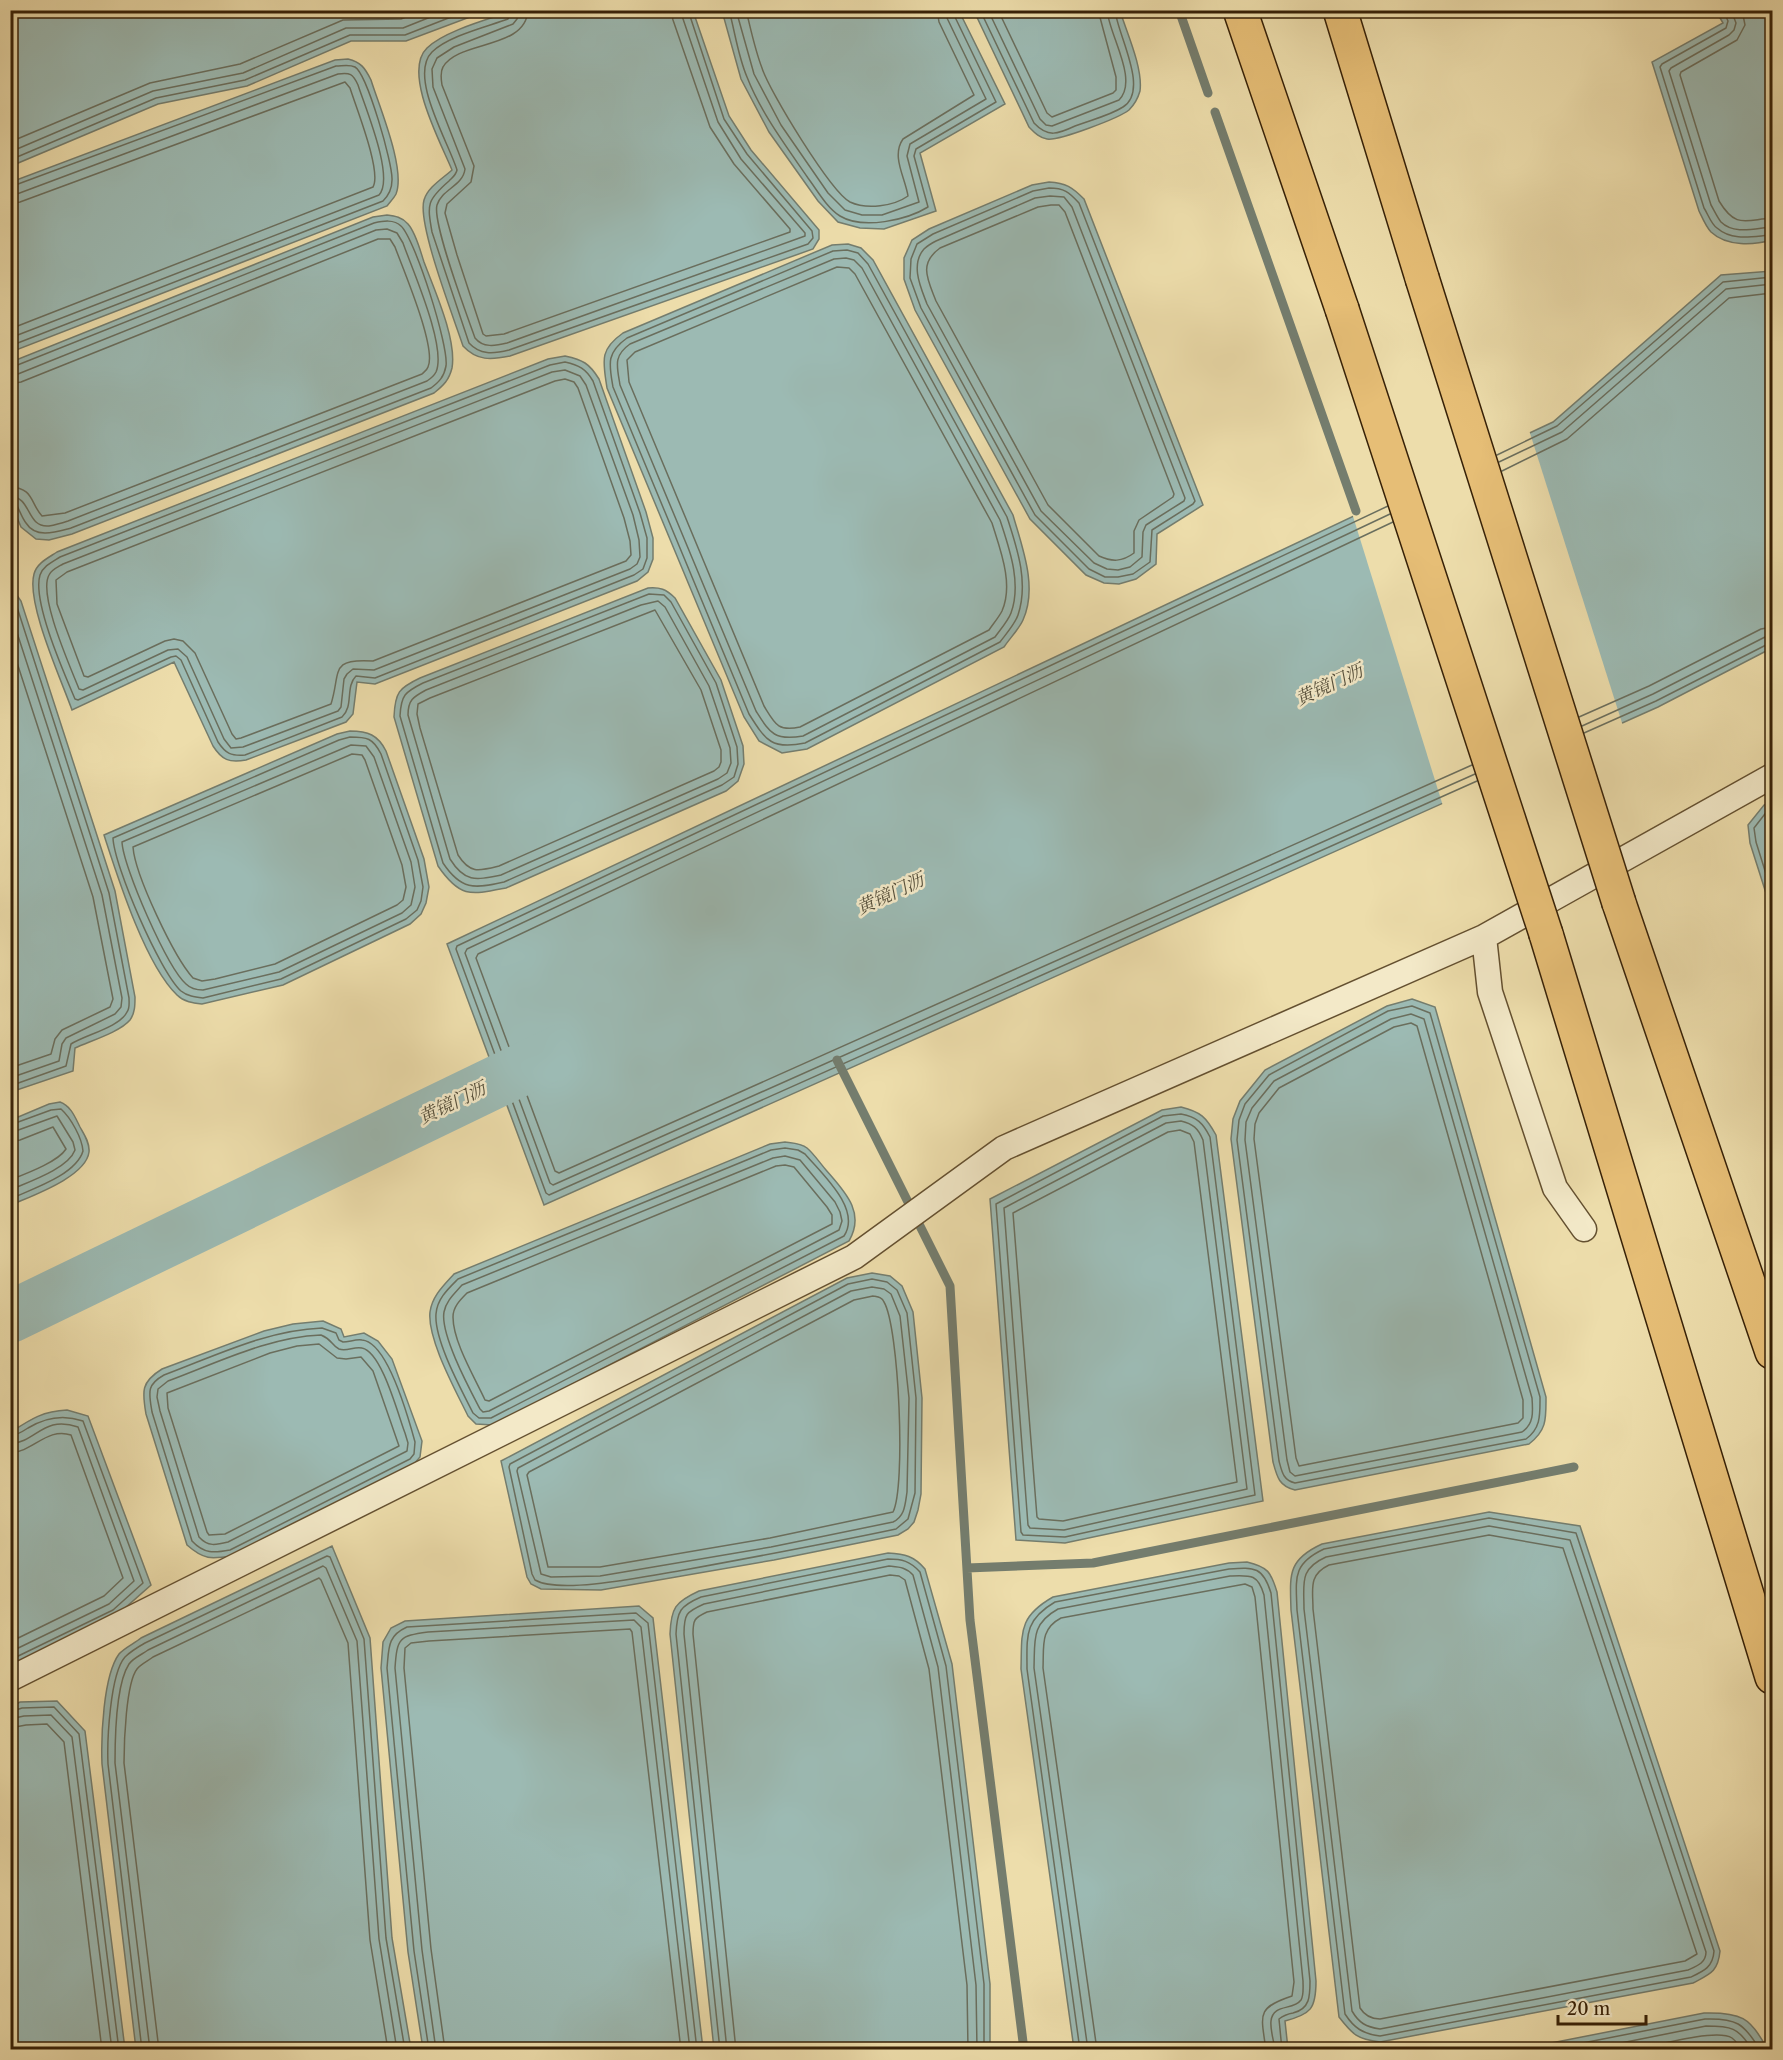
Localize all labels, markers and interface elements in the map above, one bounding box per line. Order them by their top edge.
water label: 黄镜门沥 [1292,659,1369,710]
water label: 黄镜门沥 [853,868,930,919]
water label: 黄镜门沥 [415,1076,492,1129]
scale bar [1558,1988,1646,2026]
text: 20 m [1567,1998,1611,2020]

